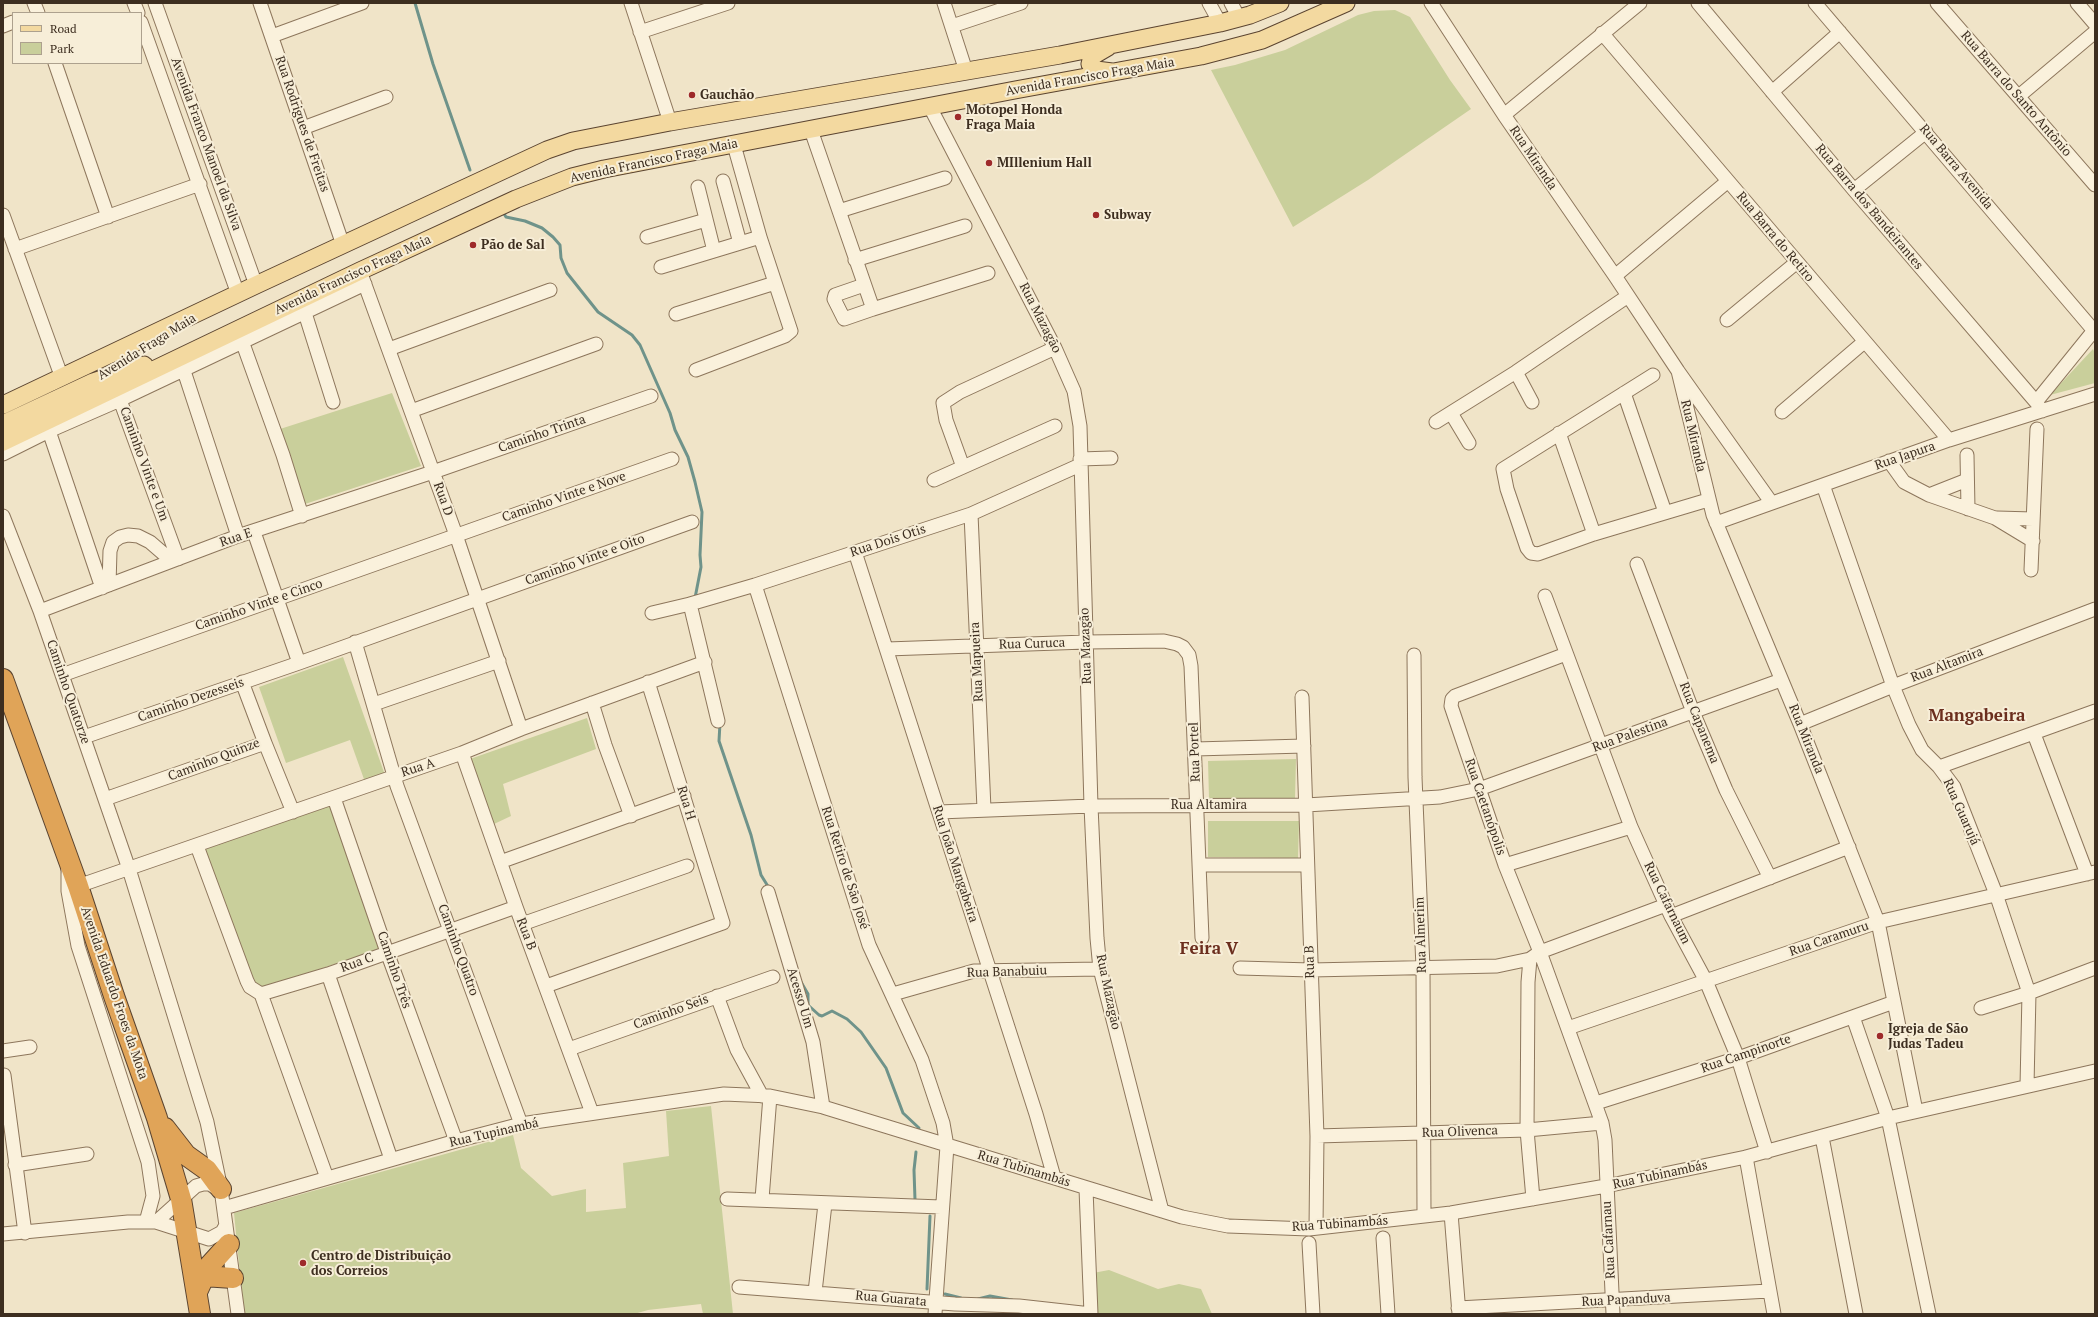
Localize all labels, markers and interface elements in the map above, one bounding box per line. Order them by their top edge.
legend [12,12,142,64]
text: Road [50,21,77,36]
street label: Rua Barra do Santo Antônio [1957,28,2075,160]
text: Park [50,41,74,56]
street label: Rua Rodrigues de Freitas [271,54,333,194]
street label: Avenida Francisco Fraga Maia [1004,54,1176,100]
street label: Avenida Franco Manoel da Silva [167,55,245,233]
place label: Gauchão [700,87,754,103]
marker: Gauchão [687,90,697,100]
place label: Motopel Honda Fraga Maia [966,102,1062,133]
marker: Motopel Honda Fraga Maia [953,112,963,122]
street label: Rua Barra Avenida [1916,121,1996,213]
street label: Rua Miranda [1506,123,1560,193]
street label: Avenida Francisco Fraga Maia [569,136,739,186]
street label: Rua Barra dos Bandeirantes [1812,141,1926,273]
place label: MIllenium Hall [997,155,1092,171]
marker: MIllenium Hall [984,158,994,168]
street label: Rua Barra do Retiro [1733,189,1817,285]
place label: Subway [1104,207,1151,223]
marker: Subway [1091,210,1101,220]
street label: Avenida Francisco Fraga Maia [272,232,434,318]
place label: Pão de Sal [481,237,545,253]
marker: Pão de Sal [468,240,478,250]
street label: Rua Mazagão [1016,280,1064,356]
street label: Avenida Fraga Maia [95,310,199,384]
street label: Rua Miranda [1677,398,1709,474]
street label: Caminho Vinte e Um [116,405,172,523]
street label: Caminho Trinta [496,412,588,456]
street label: Rua Japura [1873,438,1937,474]
street label: Caminho Vinte e Nove [500,468,628,526]
street label: Rua D [430,480,456,518]
street label: Rua Dois Otis [848,521,928,561]
street label: Rua E [218,525,254,551]
street label: Caminho Vinte e Oito [523,531,647,589]
street label: Caminho Vinte e Cinco [193,576,325,634]
street label: Rua Mazagão [1077,607,1095,685]
street label: Rua Mapueira [967,622,987,702]
street label: Rua Curuca [999,635,1065,653]
street label: Caminho Quatorze [43,638,93,746]
street label: Rua Altamira [1909,644,1985,686]
street label: Caminho Dezesseis [136,674,246,726]
street label: Rua Capanema [1676,680,1722,766]
street label: Rua Miranda [1785,702,1827,776]
district label: Mangabeira [1929,706,2025,726]
street label: Rua Palestina [1590,714,1670,756]
street label: Rua Portel [1186,722,1204,782]
street label: Caminho Quinze [166,735,262,785]
street label: Rua A [399,755,437,781]
street label: Rua Caetanópolis [1461,757,1509,857]
street label: Rua Guarujá [1939,776,1983,848]
street label: Rua H [673,784,699,822]
street label: Rua Altamira [1171,797,1247,813]
street label: Rua Retiro de São José [818,804,872,932]
street label: Rua João Mangabeira [929,804,981,924]
street label: Rua Cafarnaum [1640,859,1694,947]
street label: Rua Almerim [1412,897,1430,973]
street label: Caminho Quatro [434,902,482,998]
street label: Avenida Eduardo Froes da Mota [77,904,151,1082]
street label: Rua B [513,916,539,952]
street label: Rua Caramuru [1787,918,1871,960]
street label: Caminho Três [374,929,414,1011]
district label: Feira V [1180,939,1238,959]
street label: Rua B [1302,945,1318,979]
street label: Rua C [338,950,376,976]
street label: Rua Mazagão [1092,953,1124,1031]
street label: Rua Banabuiu [967,963,1047,981]
street label: Acesso Um [783,966,817,1030]
street label: Caminho Seis [631,991,711,1033]
place label: Igreja de São Judas Tadeu [1888,1021,1968,1052]
street label: Rua Campinorte [1699,1031,1793,1077]
marker: Igreja de São Judas Tadeu [1875,1031,1885,1041]
street label: Rua Tupinambá [448,1115,540,1151]
street label: Rua Olivenca [1422,1123,1498,1141]
street label: Rua Tubinambás [976,1147,1072,1191]
street label: Rua Tubinambás [1611,1157,1709,1193]
street label: Rua Cafarnau [1599,1201,1619,1279]
street label: Rua Tubinambás [1291,1213,1389,1235]
place label: Centro de Distribuição dos Correios [311,1248,451,1279]
marker: Centro de Distribuição dos Correios [298,1258,308,1268]
street label: Rua Guarata [855,1288,927,1310]
street label: Rua Papanduva [1581,1290,1671,1310]

